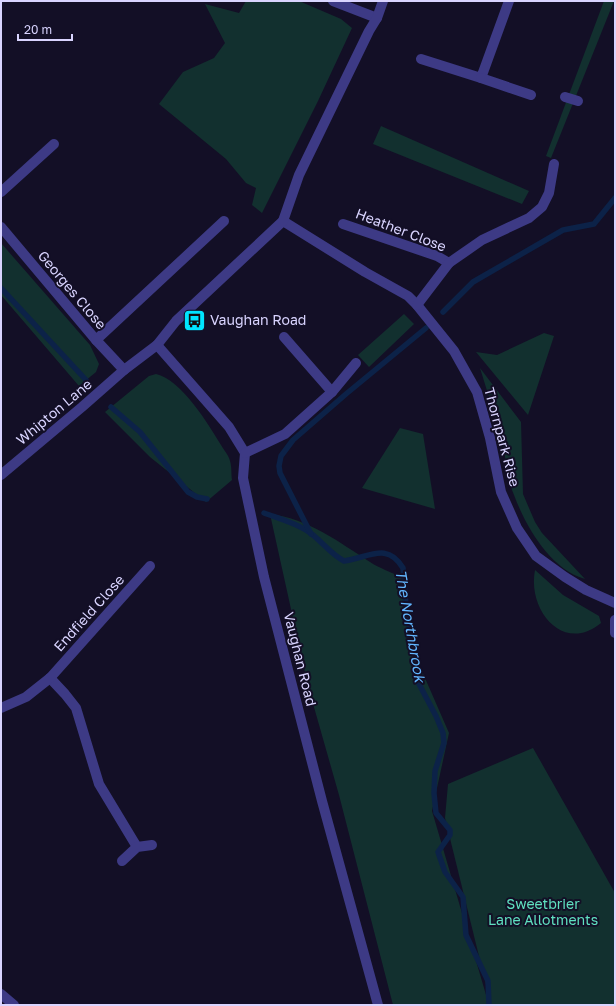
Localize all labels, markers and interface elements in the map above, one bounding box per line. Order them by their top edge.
scale bar [18,16,72,42]
text: 20 m [24,22,52,37]
street label: Heather Close [353,204,449,255]
street label: Georges Close [35,247,110,332]
bus stop icon: Vaughan Road [181,307,207,333]
place label: Vaughan Road [210,311,306,328]
street label: Whipton Lane [12,375,95,448]
street label: Thornpark Rise [481,385,524,488]
water label: The Northbrook [392,568,430,685]
street label: Endfield Close [50,571,127,654]
street label: Vaughan Road [281,610,320,708]
park label: Sweetbrier Lane Allotments [488,895,598,928]

